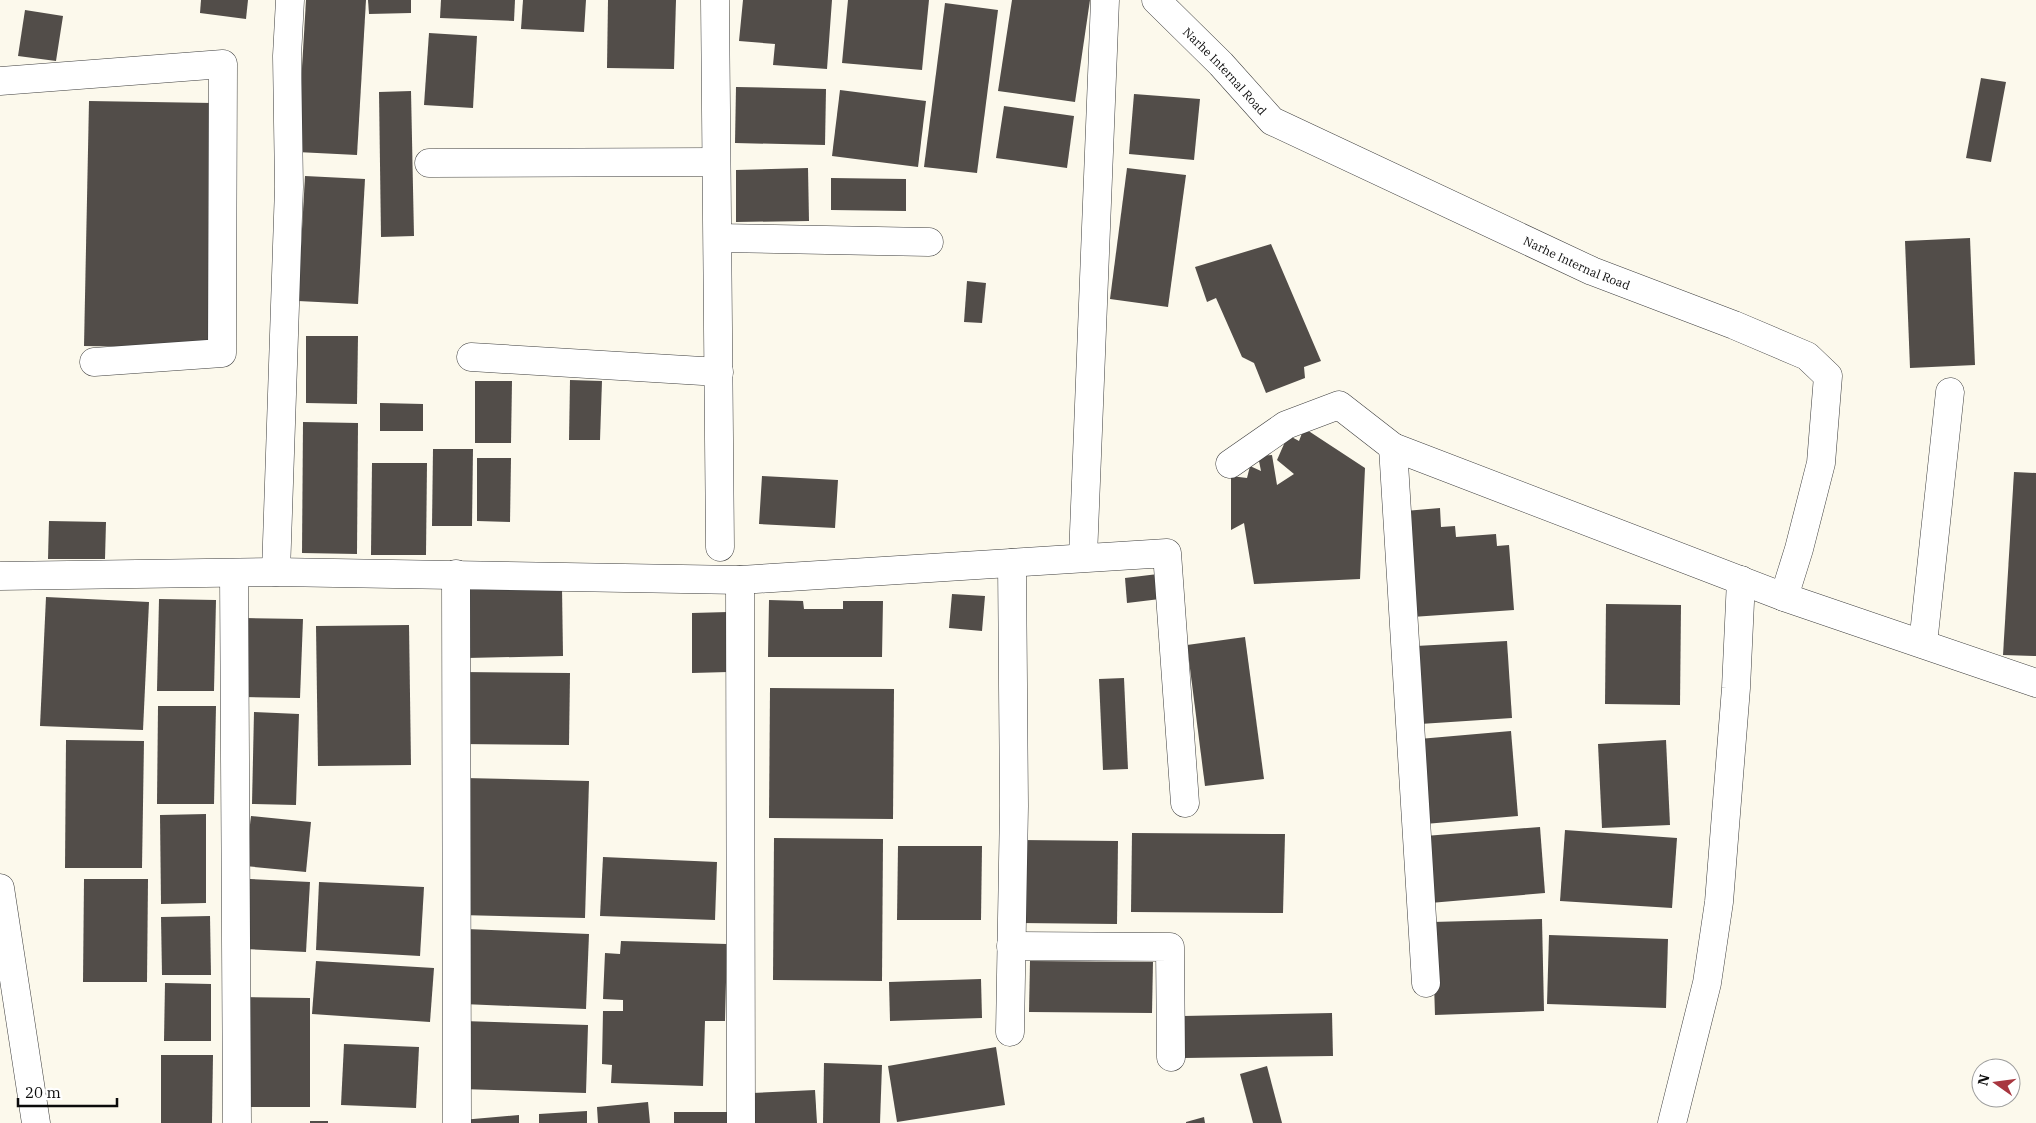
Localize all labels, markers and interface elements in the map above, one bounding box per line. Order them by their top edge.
street label: Narhe Internal Road [1180,24,1270,118]
street label: Narhe Internal Road [1521,233,1632,292]
north arrow [1971,1058,2021,1108]
text: N [1973,1072,1993,1087]
scale bar [18,1076,116,1108]
text: 20 m [25,1083,61,1102]

